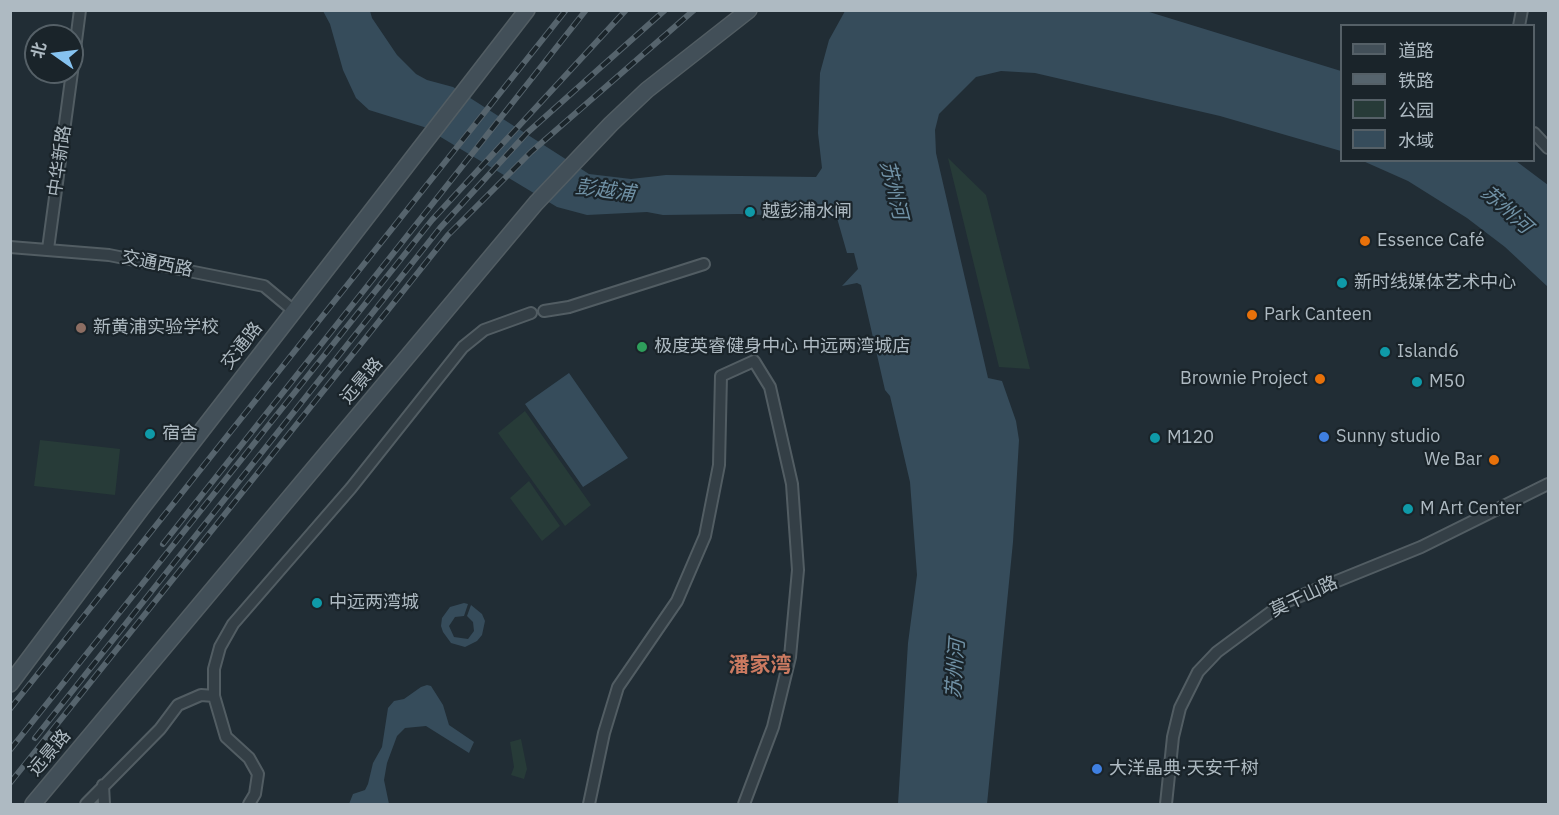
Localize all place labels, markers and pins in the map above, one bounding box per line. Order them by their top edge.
place label: 越彭浦水闸 [762,201,852,223]
marker: 越彭浦水闸 [743,205,757,219]
place label: Essence Café [1377,230,1485,252]
marker: Essence Café [1358,234,1372,248]
place label: 新时线媒体艺术中心 [1354,272,1516,294]
marker: 新时线媒体艺术中心 [1335,276,1349,290]
place label: Park Canteen [1264,304,1372,326]
marker: Park Canteen [1245,308,1259,322]
place label: 新黄浦实验学校 [93,317,219,339]
marker: 新黄浦实验学校 [74,321,88,335]
place label: 极度英睿健身中心 中远两湾城店 [654,336,910,358]
marker: 极度英睿健身中心 中远两湾城店 [635,340,649,354]
place label: Island6 [1397,341,1459,363]
marker: Island6 [1378,345,1392,359]
place label: Brownie Project [1180,368,1308,390]
place label: M50 [1429,371,1465,393]
marker: Brownie Project [1313,372,1327,386]
marker: M50 [1410,375,1424,389]
place label: 宿舍 [162,423,198,445]
place label: Sunny studio [1336,426,1440,448]
marker: 宿舍 [143,427,157,441]
place label: M120 [1167,427,1214,449]
marker: Sunny studio [1317,430,1331,444]
marker: M120 [1148,431,1162,445]
place label: We Bar [1424,449,1482,471]
marker: We Bar [1487,453,1501,467]
place label: M Art Center [1420,498,1522,520]
marker: M Art Center [1401,502,1415,516]
place label: 中远两湾城 [329,592,419,614]
marker: 中远两湾城 [310,596,324,610]
place label: 大洋晶典·天安千树 [1109,758,1259,780]
marker: 大洋晶典·天安千树 [1090,762,1104,776]

